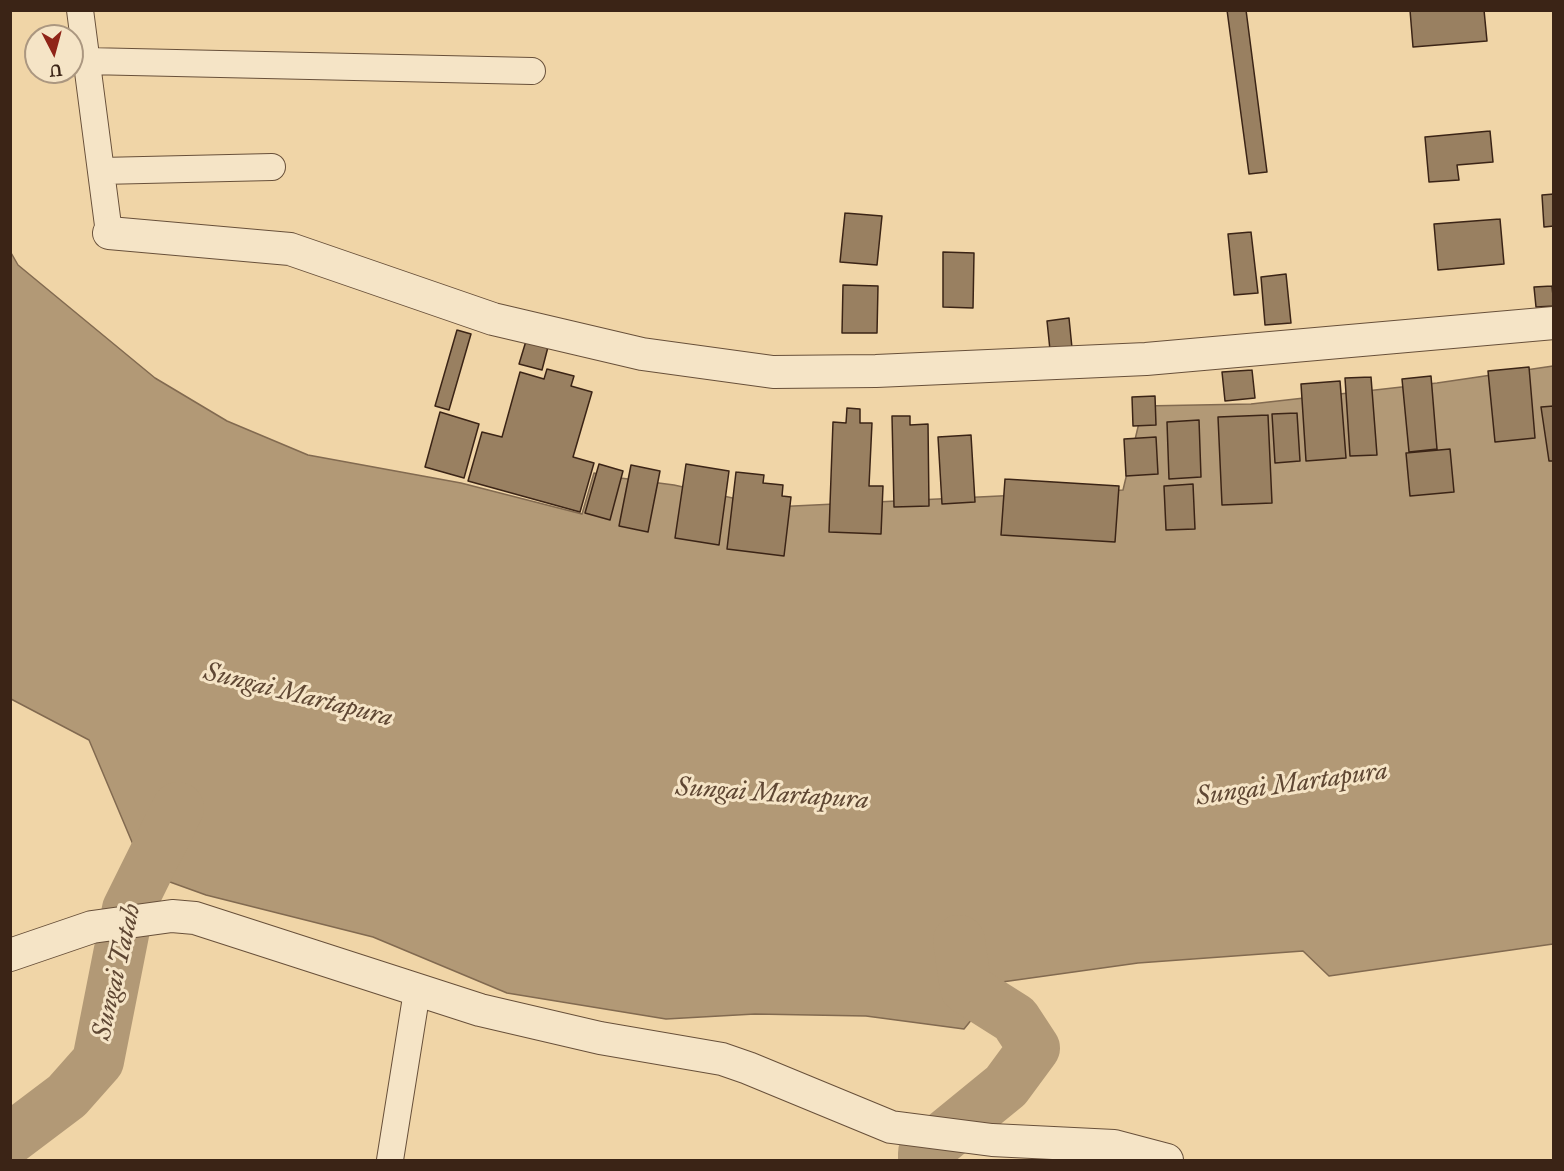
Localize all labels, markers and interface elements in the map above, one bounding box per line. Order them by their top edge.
north arrow [24,24,84,84]
text: U [48,60,63,81]
water label: Sungai Martapura [200,657,396,735]
water label: Sungai Martapura [1194,756,1390,814]
water label: Sungai Martapura [674,773,870,817]
water label: Sungai Tatah [87,901,149,1043]

